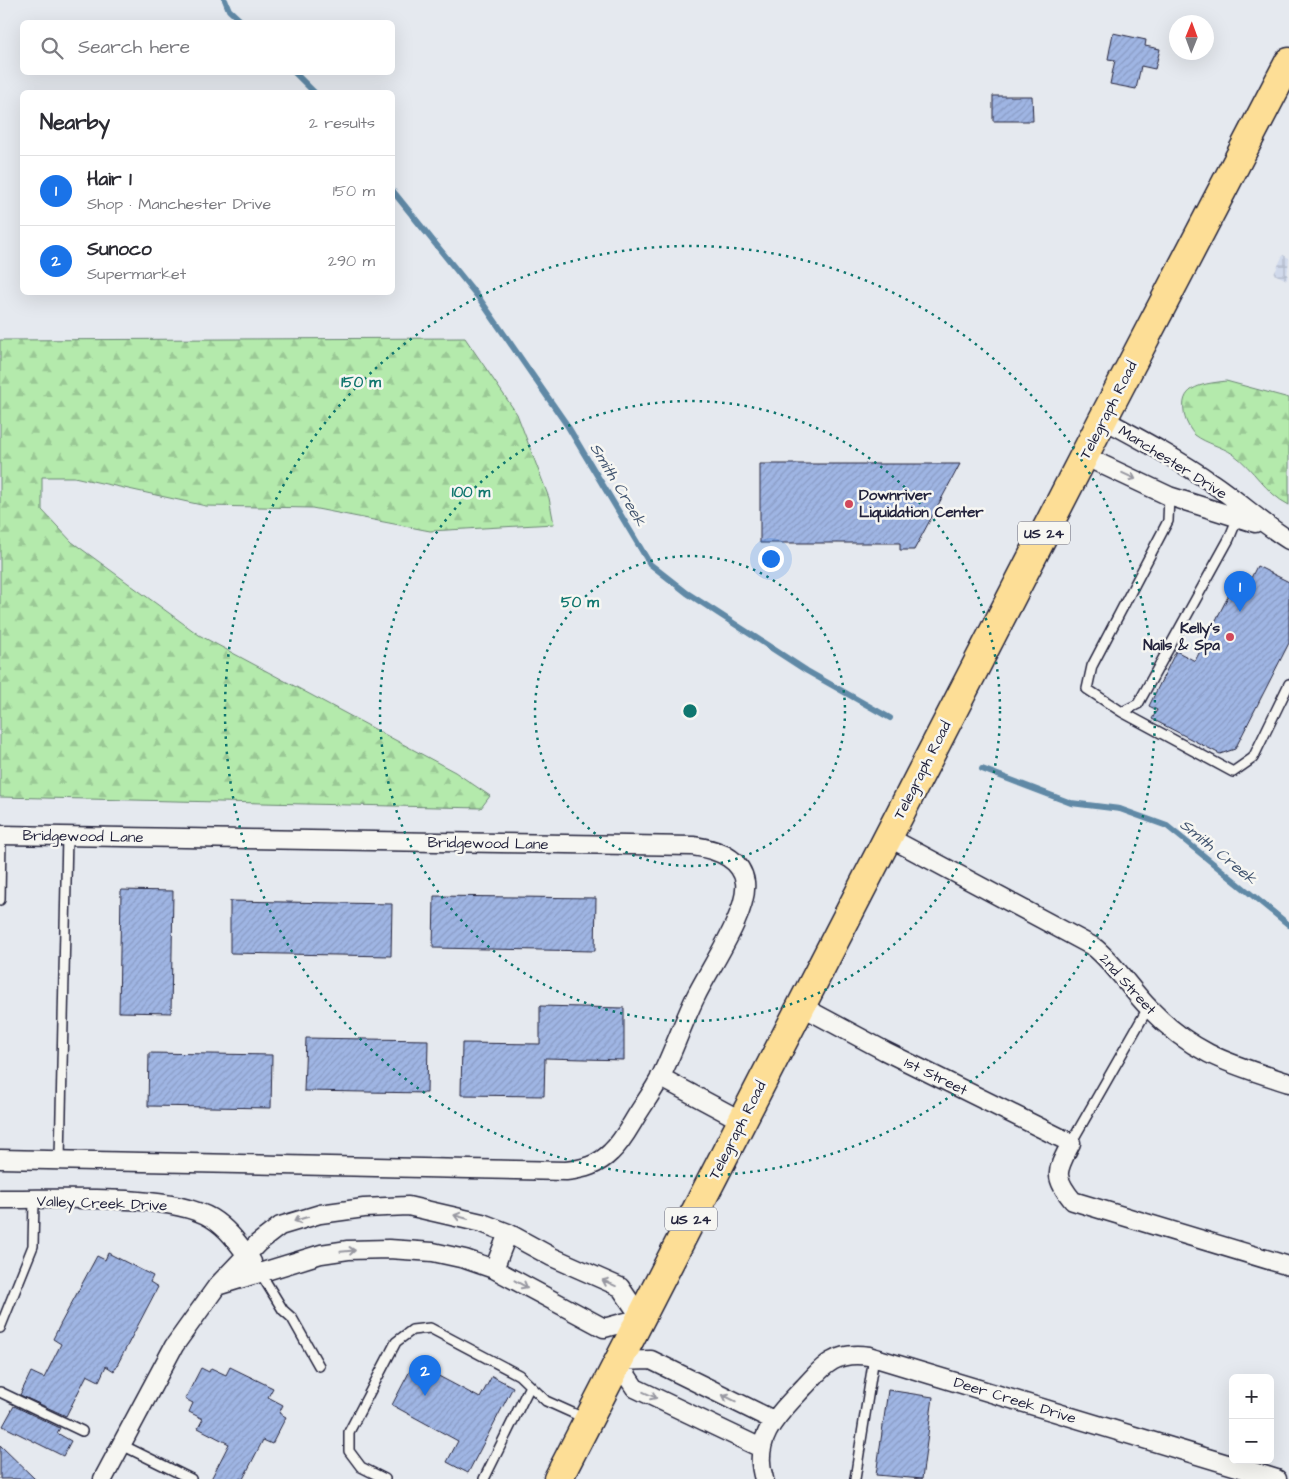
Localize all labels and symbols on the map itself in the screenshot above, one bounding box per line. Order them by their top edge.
north arrow [1169,15,1214,60]
street label: Telegraph Road [1075,357,1143,463]
text: 150 m [341,372,381,393]
street label: Manchester Drive [1114,420,1231,504]
water label: Smith Creek [585,439,652,531]
one-way arrow [1121,472,1136,482]
text: 100 m [452,482,491,503]
place label: Downriver Liquidation Center [859,485,984,523]
marker: Downriver Liquidation Center [843,498,855,510]
road number: US 24 [1018,522,1070,544]
your location [758,546,784,572]
pin: 1 [1224,571,1256,612]
text: 50 m [561,592,599,613]
place label: Kelly's Nails & Spa [1143,618,1220,656]
marker: Kelly's Nails & Spa [1224,631,1236,643]
centre of rings [681,702,699,720]
street label: Telegraph Road [889,717,957,823]
water label: Smith Creek [1175,814,1262,890]
street label: Bridgewood Lane [22,825,144,849]
street label: Bridgewood Lane [427,832,549,856]
street label: 2nd Street [1094,949,1161,1020]
street label: 1st Street [901,1052,971,1101]
street label: Telegraph Road [704,1077,772,1183]
street label: Valley Creek Drive [36,1191,168,1217]
road number: US 24 [665,1208,717,1230]
one-way arrow [454,1212,470,1222]
one-way arrow [294,1215,310,1225]
one-way arrow [340,1246,356,1255]
one-way arrow [602,1277,617,1287]
one-way arrow [514,1279,529,1289]
pin: 2 [409,1355,441,1396]
street label: Deer Creek Drive [951,1372,1079,1429]
one-way arrow [642,1391,657,1400]
one-way arrow [722,1393,737,1402]

